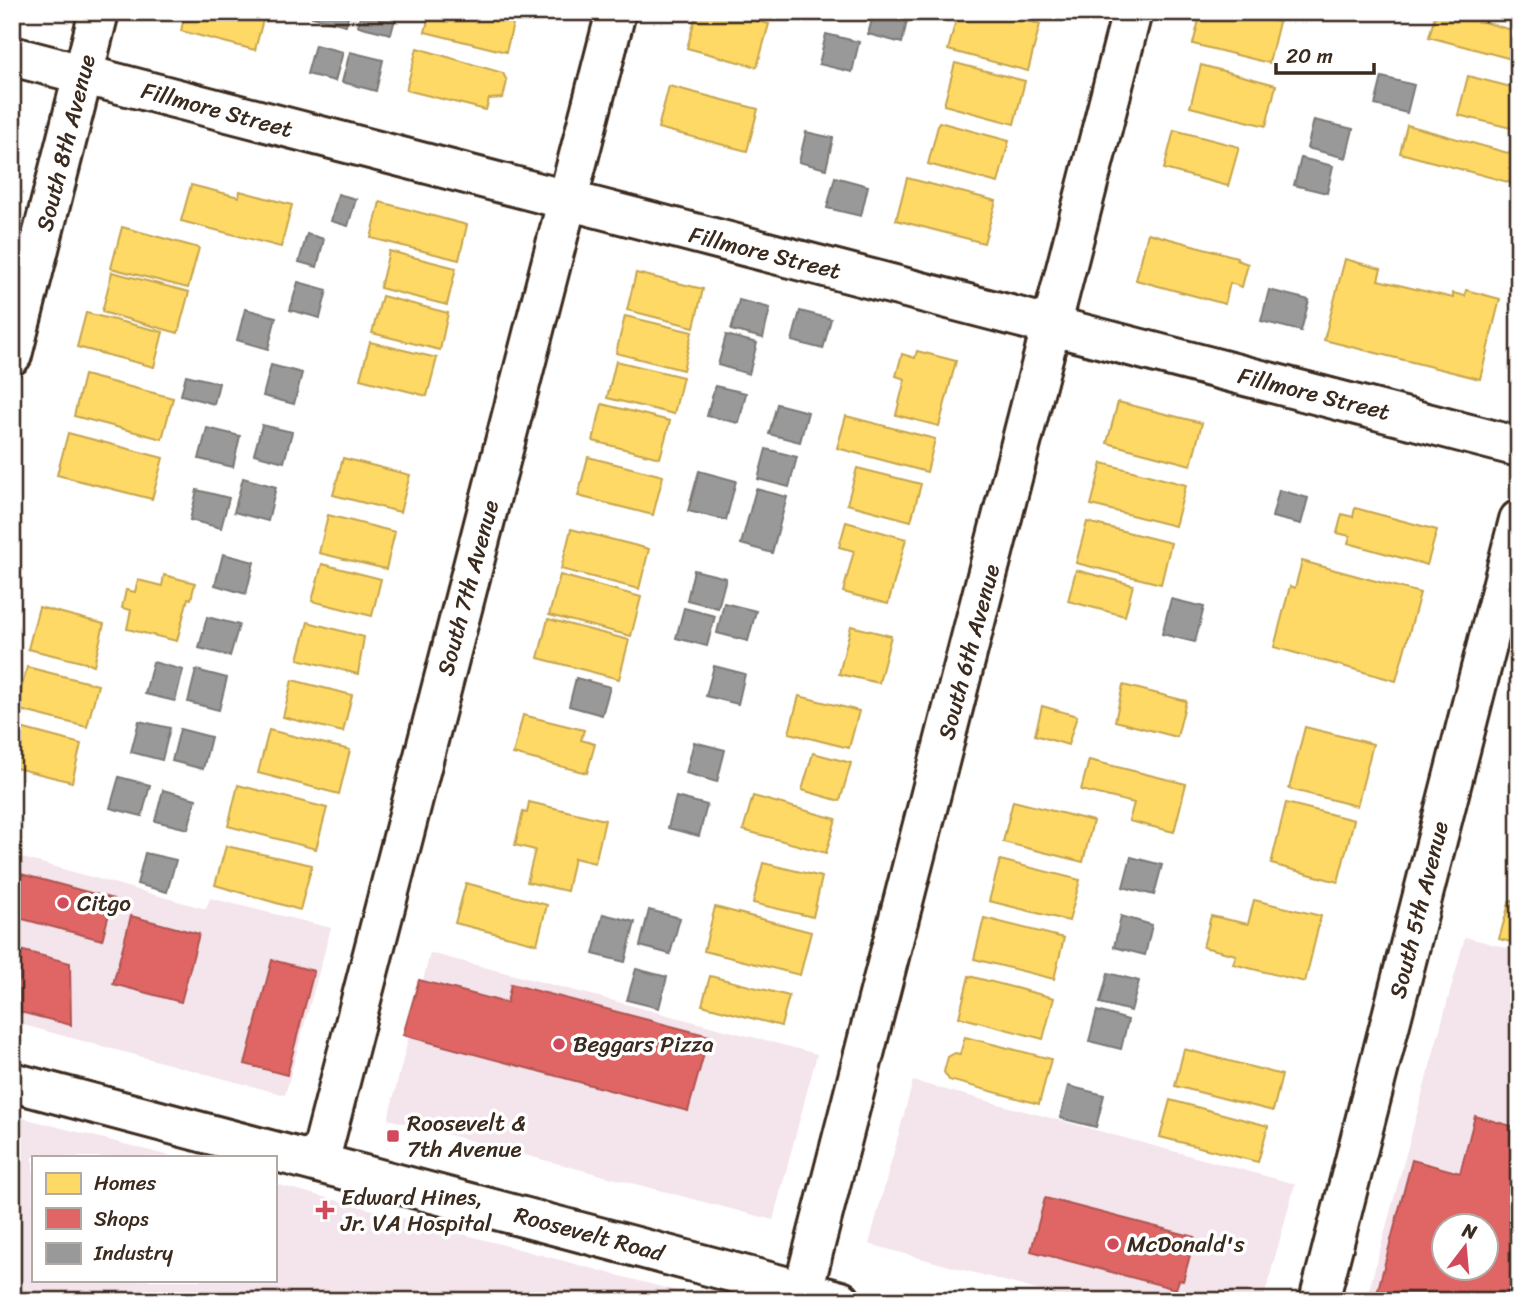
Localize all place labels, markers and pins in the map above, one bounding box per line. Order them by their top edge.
place label: Citgo [77,883,131,924]
marker: Citgo [55,895,71,911]
place label: Beggars Pizza [573,1024,714,1065]
marker: Beggars Pizza [551,1036,567,1052]
place label: Roosevelt & 7th Avenue [407,1103,526,1170]
marker: Roosevelt & 7th Avenue [385,1128,401,1144]
place label: Edward Hines, Jr. VA Hospital [340,1177,492,1244]
marker: Edward Hines, Jr. VA Hospital [315,1200,335,1220]
place label: McDonald's [1127,1224,1245,1265]
marker: McDonald's [1105,1236,1121,1252]

